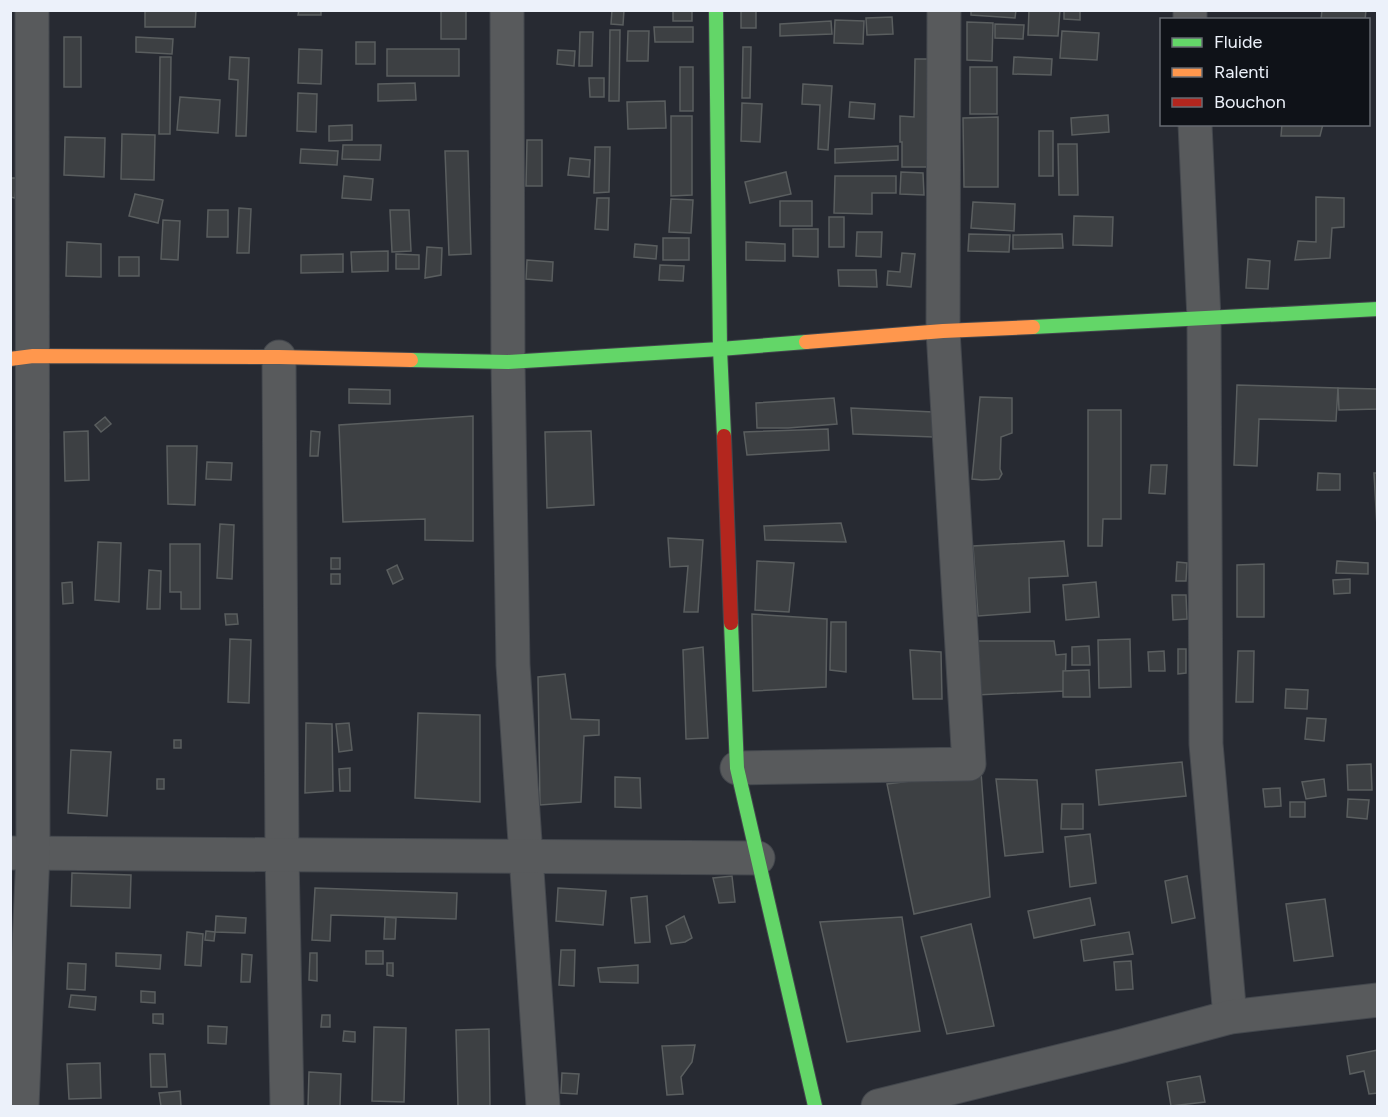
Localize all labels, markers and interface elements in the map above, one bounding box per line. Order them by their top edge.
legend [1160,18,1370,126]
text: Fluide [1214,31,1263,53]
text: Ralenti [1214,61,1269,83]
text: Bouchon [1214,91,1286,113]

